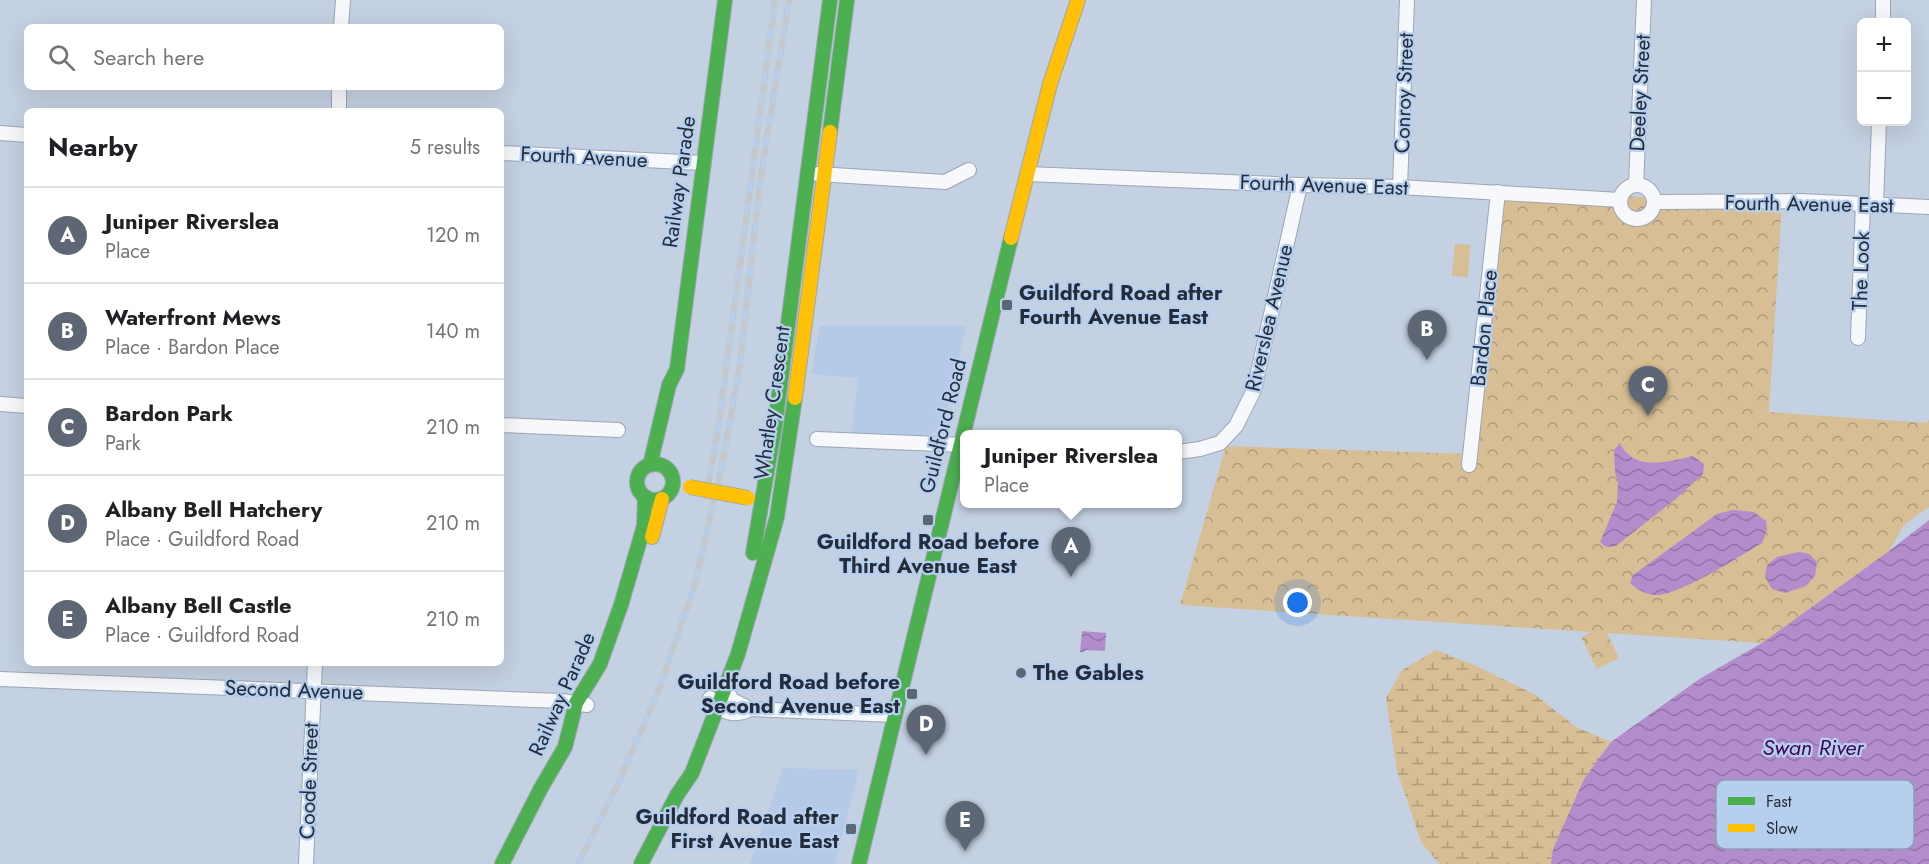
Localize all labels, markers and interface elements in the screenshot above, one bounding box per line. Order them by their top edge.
map controls [1857,18,1911,126]
button: + [1857,18,1911,72]
search box [24,24,504,90]
street label: Conroy Street [1387,32,1421,154]
street label: Deeley Street [1622,34,1658,152]
icon: search [45,41,78,74]
text: Search here [93,41,204,73]
button: − [1857,72,1911,126]
street label: Railway Parade [655,114,703,250]
text: Nearby [48,128,137,166]
text: 5 results [410,133,480,162]
street label: Fourth Avenue [520,139,649,175]
street label: Fourth Avenue East [1239,167,1409,203]
street label: Fourth Avenue East [1724,188,1894,220]
text: Juniper Riverslea [105,205,279,237]
text: A [60,221,75,250]
text: 120 m [426,221,480,250]
street label: The Look [1845,230,1877,311]
text: Place [105,237,150,266]
street label: Riverslea Avenue [1238,241,1301,394]
street label: Bardon Place [1463,268,1505,388]
place label: Guildford Road after Fourth Avenue East [1019,278,1223,332]
marker: Guildford Road after Fourth Avenue East [1000,298,1014,312]
text: Waterfront Mews [105,301,281,333]
pin: B [1408,310,1446,360]
text: B [61,317,74,346]
text: 140 m [426,317,480,346]
street label: Whatley Crescent [746,324,798,482]
text: Place · Bardon Place [105,333,280,362]
street label: Guildford Road [912,356,974,496]
pin: C [1628,366,1668,416]
text: Bardon Park [105,397,233,429]
text: C [60,413,75,442]
text: 210 m [426,413,480,442]
text: Park [105,429,141,458]
popup [960,430,1182,508]
text: Juniper Riverslea [984,439,1158,471]
text: Place [984,471,1029,500]
text: Albany Bell Hatchery [105,493,322,525]
text: D [60,509,75,538]
text: 210 m [426,509,480,538]
marker: Guildford Road before Third Avenue East [921,513,935,527]
text: Place · Guildford Road [105,525,299,554]
place label: Guildford Road before Third Avenue East [817,527,1039,581]
pin: A [1052,528,1090,577]
your location [1283,588,1312,617]
text: Albany Bell Castle [105,589,292,621]
text: E [61,605,74,634]
text: 210 m [426,605,480,634]
text: Place · Guildford Road [105,621,299,650]
street label: Railway Parade [521,627,603,761]
place label: The Gables [1033,658,1144,688]
marker: The Gables [1014,666,1028,680]
place label: Guildford Road before Second Avenue East [677,667,900,721]
street label: Second Avenue [224,673,364,707]
marker: Guildford Road before Second Avenue East [905,687,919,701]
pin: D [906,706,946,755]
street label: Coode Street [292,722,326,840]
water label: Swan River [1762,731,1865,763]
legend [1716,780,1914,849]
text: Fast [1766,790,1792,813]
place label: Guildford Road after First Avenue East [635,802,839,856]
pin: E [946,802,984,851]
text: Slow [1766,817,1798,840]
marker: Guildford Road after First Avenue East [844,822,858,836]

